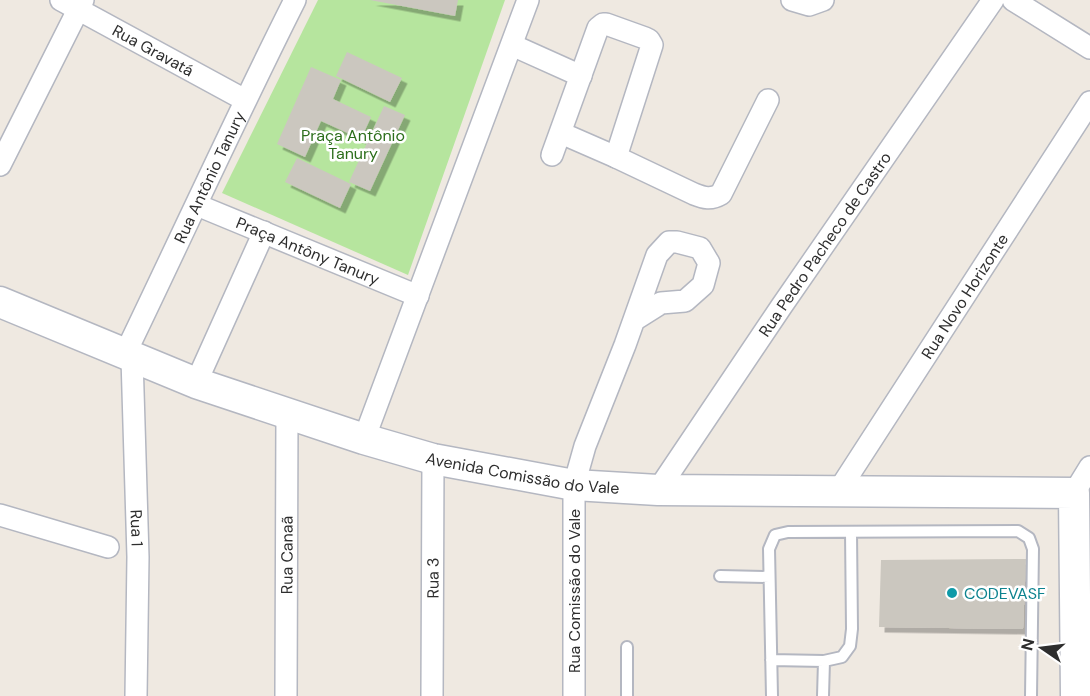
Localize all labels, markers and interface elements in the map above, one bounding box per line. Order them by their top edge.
street label: Rua Gravatá [109,20,198,81]
street label: Rua Antônio Tanury [169,108,249,246]
park label: Praça Antônio Tanury [301,125,405,164]
street label: Rua Pedro Pacheco de Castro [754,148,896,341]
street label: Praça Antôny Tanury [233,212,383,290]
street label: Rua Novo Horizonte [916,229,1013,363]
street label: Avenida Comissão do Vale [423,447,620,498]
street label: Rua 1 [126,509,148,547]
street label: Rua Comissão do Vale [564,509,585,673]
street label: Rua Canaã [276,516,297,594]
street label: Rua 3 [422,557,443,599]
place label: CODEVASF [964,583,1046,604]
marker: CODEVASF [945,586,959,600]
north arrow [1012,618,1072,678]
text: N [1016,636,1040,653]

